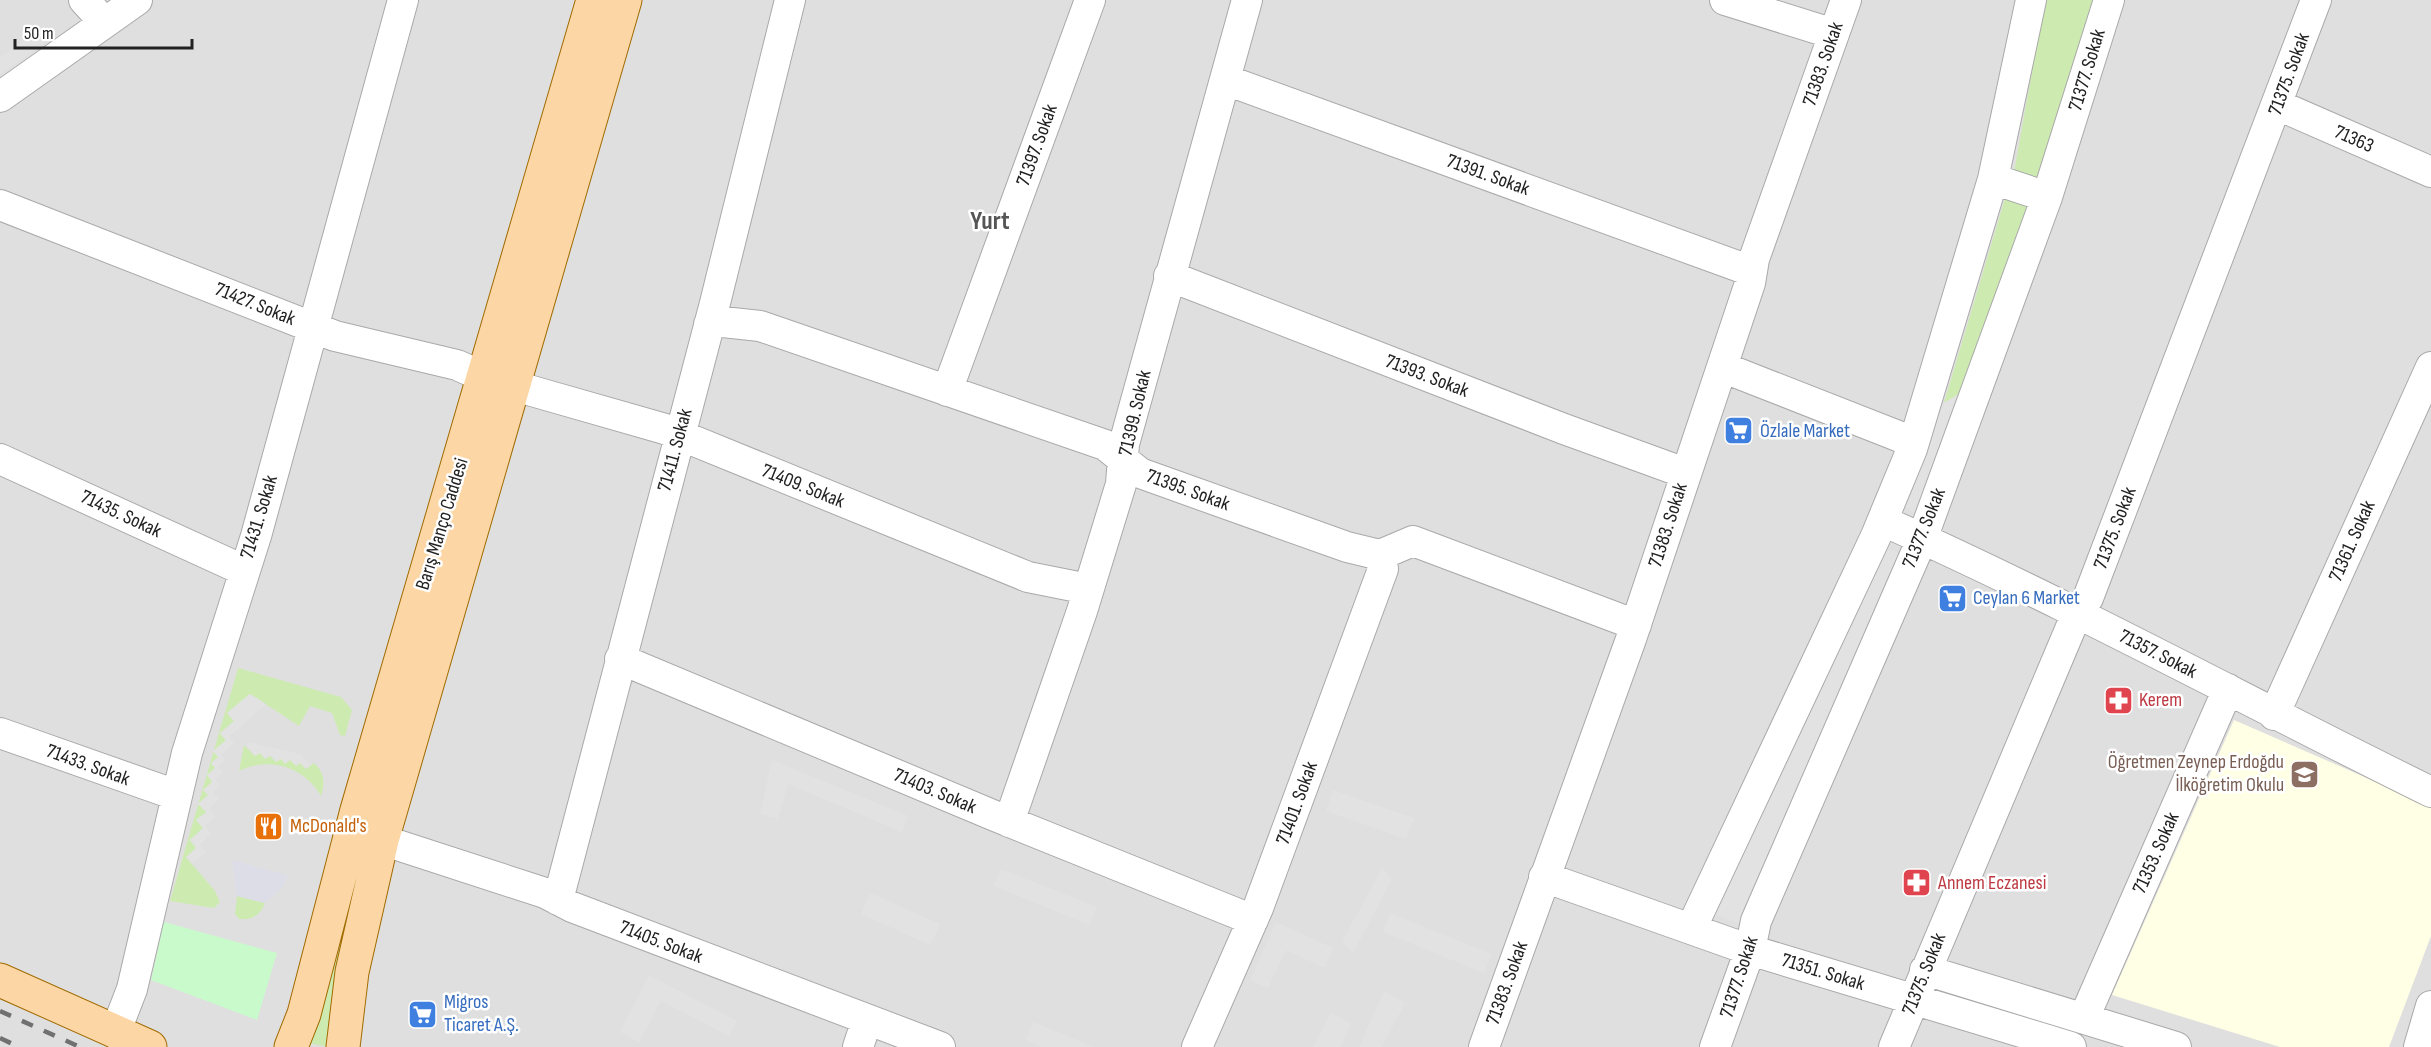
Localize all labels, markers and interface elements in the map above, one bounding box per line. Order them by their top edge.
scale bar [15,12,192,50]
street label: 71383. Sokak [1797,18,1849,109]
text: 50 m [24,23,54,44]
street label: 71377. Sokak [2063,26,2111,114]
street label: 71375. Sokak [2263,29,2315,119]
street label: 71397. Sokak [1011,100,1063,189]
street label: 71363 [2331,120,2377,158]
street label: 71391. Sokak [1443,149,1533,201]
district label: Yurt [970,206,1010,237]
street label: 71427. Sokak [211,277,299,331]
street label: 71393. Sokak [1382,349,1472,403]
street label: 71399. Sokak [1113,367,1157,458]
street label: 71411. Sokak [652,406,698,494]
supermarket icon: Özlale Market [1723,415,1755,447]
place label: Özlale Market [1760,419,1850,443]
street label: Barış Manço Caddesi [411,455,473,593]
street label: 71409. Sokak [758,458,848,514]
street label: 71395. Sokak [1143,464,1233,516]
street label: 71431. Sokak [235,472,283,562]
street label: 71383. Sokak [1643,479,1693,570]
street label: 71375. Sokak [2088,483,2142,573]
street label: 71377. Sokak [1897,484,1951,572]
street label: 71435. Sokak [77,485,166,543]
street label: 71361. Sokak [2323,496,2381,585]
supermarket icon: Ceylan 6 Market [1936,582,1968,614]
place label: Ceylan 6 Market [1973,586,2080,610]
street label: 71357. Sokak [2115,624,2201,684]
pharmacy icon: Kerem [2102,684,2134,716]
place label: Kerem [2139,688,2182,712]
street label: 71433. Sokak [43,739,133,791]
place label: Öğretmen Zeynep Erdoğdu İlköğretim Okulu [2108,750,2284,797]
street label: 71401. Sokak [1271,758,1323,848]
school or university icon: Öğretmen Zeynep Erdoğdu İlköğretim Okulu [2289,758,2321,790]
street label: 71403. Sokak [890,763,980,819]
street label: 71353. Sokak [2127,808,2185,897]
restaurant icon: McDonald's [253,810,285,842]
place label: McDonald's [290,814,367,838]
pharmacy icon: Annem Eczanesi [1901,867,1933,899]
place label: Annem Eczanesi [1937,871,2046,895]
street label: 71405. Sokak [616,915,706,969]
street label: 71375. Sokak [1897,929,1951,1018]
street label: 71377. Sokak [1715,933,1764,1021]
street label: 71383. Sokak [1481,938,1533,1028]
street label: 71351. Sokak [1778,948,1868,996]
place label: Migros Ticaret A.Ş. [444,990,519,1037]
supermarket icon: Migros Ticaret A.Ş. [407,998,439,1030]

